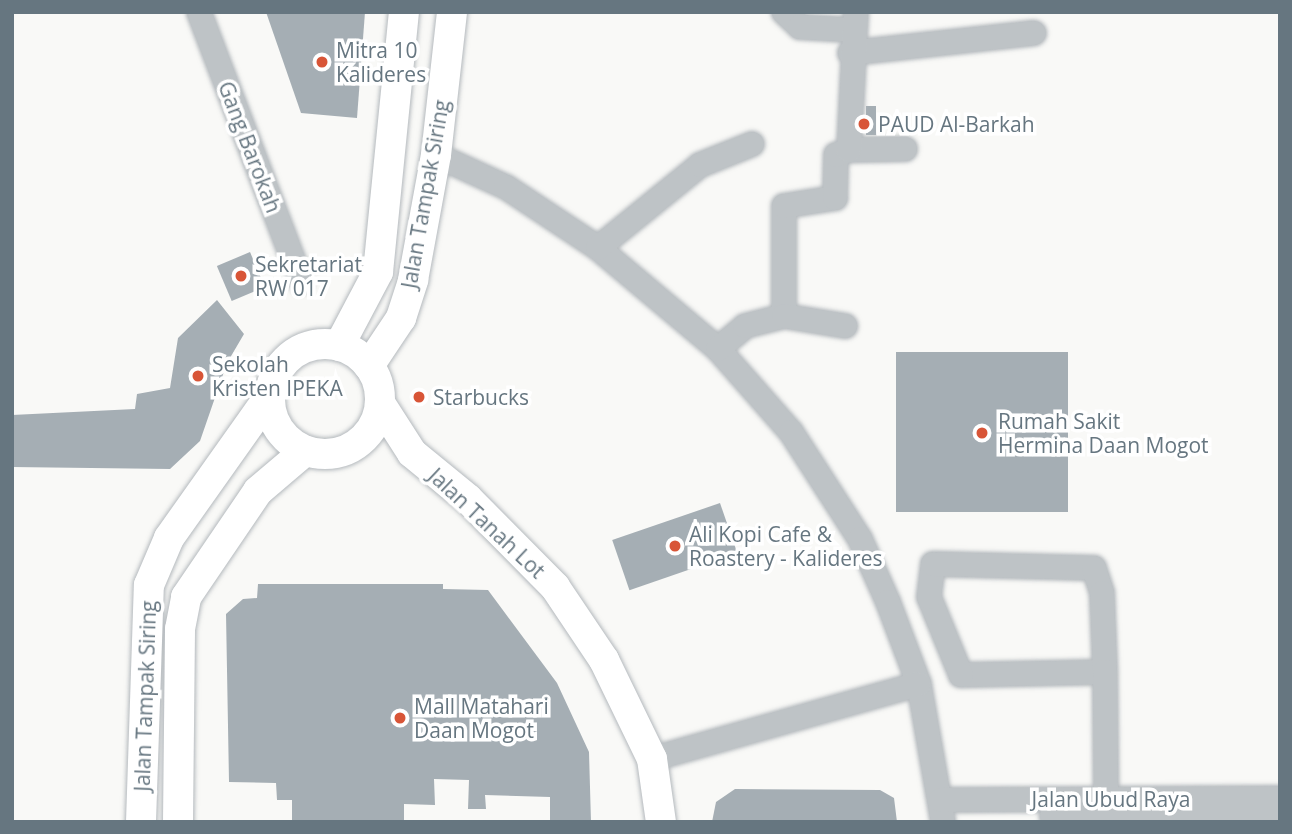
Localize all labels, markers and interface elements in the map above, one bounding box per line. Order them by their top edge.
place label: Mitra 10 Kalideres [336,37,426,87]
marker: Mitra 10 Kalideres [314,54,330,70]
street label: Gang Barokah [213,78,287,216]
street label: Jalan Tampak Siring [396,98,454,290]
place label: PAUD Al-Barkah [878,111,1035,137]
marker: PAUD Al-Barkah [856,116,872,132]
place label: Sekretariat RW 017 [255,251,362,301]
marker: Sekretariat RW 017 [233,268,249,284]
place label: Sekolah Kristen IPEKA [212,351,343,401]
marker: Sekolah Kristen IPEKA [190,368,206,384]
place label: Starbucks [433,384,529,410]
marker: Starbucks [411,389,427,405]
place label: Rumah Sakit Hermina Daan Mogot [998,408,1209,458]
marker: Rumah Sakit Hermina Daan Mogot [972,423,992,443]
street label: Jalan Tanah Lot [424,463,550,583]
place label: Ali Kopi Cafe & Roastery - Kalideres [689,521,882,571]
marker: Ali Kopi Cafe & Roastery - Kalideres [667,538,683,554]
street label: Jalan Tampak Siring [129,600,161,792]
place label: Mall Matahari Daan Mogot [414,693,549,743]
marker: Mall Matahari Daan Mogot [392,710,408,726]
street label: Jalan Ubud Raya [1032,786,1190,812]

